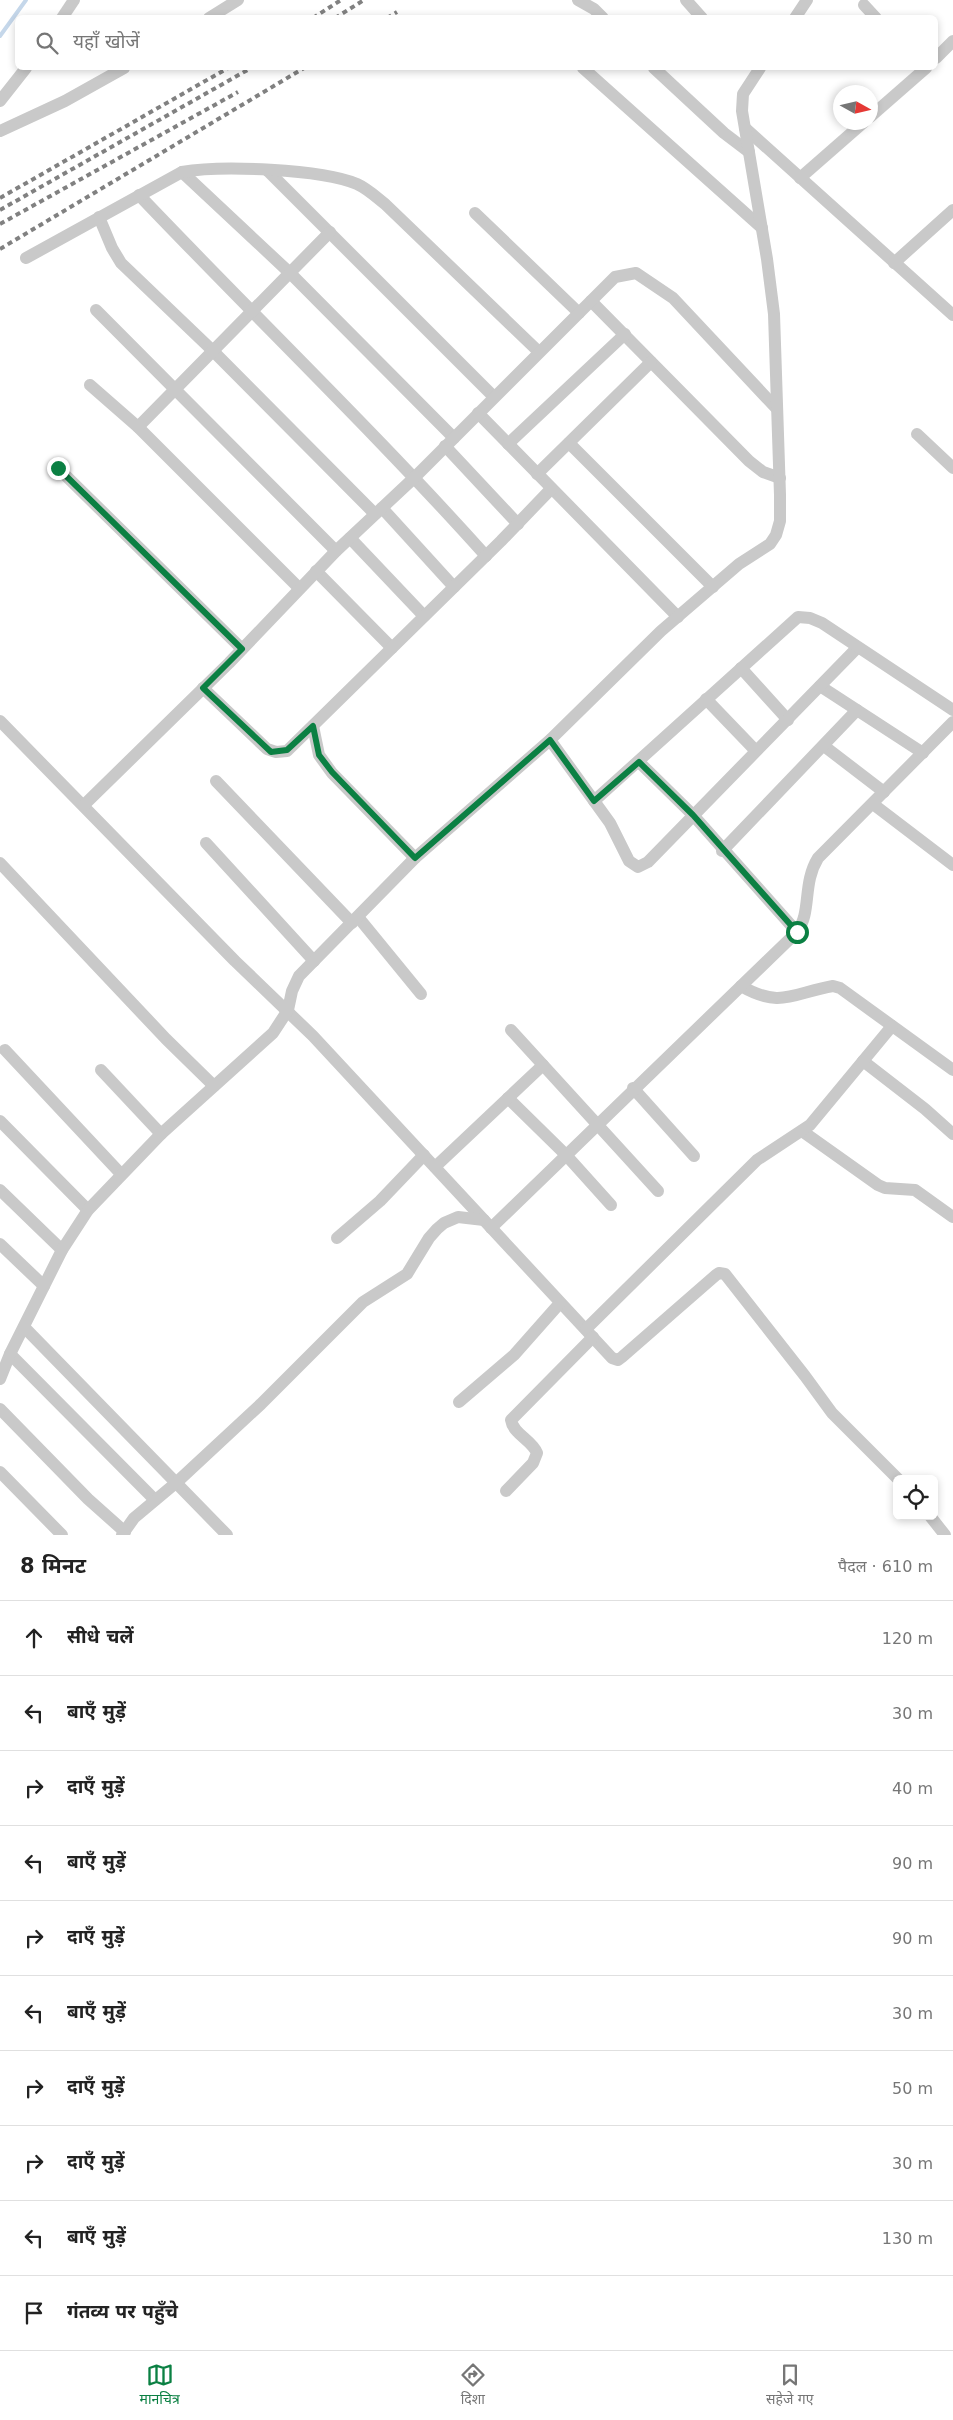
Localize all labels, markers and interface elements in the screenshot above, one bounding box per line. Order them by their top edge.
search box [15,15,938,70]
icon: search [33,29,61,57]
text: यहाँ खोजें [73,30,140,52]
north arrow [833,85,878,130]
route end [47,457,70,480]
route start [786,921,809,944]
map controls [893,1475,938,1520]
button: locate [893,1475,938,1520]
text: 8 मिनट [20,1554,86,1578]
text: पैदल · 610 m [838,1557,933,1576]
icon: ahead [20,1624,48,1652]
text: सीधे चलें [67,1625,134,1647]
text: 120 m [882,1629,933,1648]
icon: left [20,1699,48,1727]
text: बाएँ मुड़ें [67,1700,126,1722]
text: 30 m [892,1704,933,1723]
icon: right [20,1774,48,1802]
text: दाएँ मुड़ें [67,1775,125,1797]
text: 40 m [892,1779,933,1798]
icon: left [20,1849,48,1877]
text: बाएँ मुड़ें [67,1850,126,1872]
text: 90 m [892,1854,933,1873]
icon: right [20,1924,48,1952]
text: दाएँ मुड़ें [67,1925,125,1947]
text: 90 m [892,1929,933,1948]
icon: left [20,1999,48,2027]
text: बाएँ मुड़ें [67,2000,126,2022]
text: 30 m [892,2004,933,2023]
icon: right [20,2074,48,2102]
text: दाएँ मुड़ें [67,2075,125,2097]
text: 50 m [892,2079,933,2098]
icon: right [20,2149,48,2177]
text: दाएँ मुड़ें [67,2150,125,2172]
text: 30 m [892,2154,933,2173]
icon: left [20,2224,48,2252]
text: बाएँ मुड़ें [67,2225,126,2247]
text: 130 m [882,2229,933,2248]
icon: arrive [20,2299,48,2327]
text: गंतव्य पर पहुँचे [67,2300,178,2322]
tab: मानचित्र [140,2361,180,2410]
tab: दिशा [459,2361,487,2410]
tab: सहेजे गए [766,2361,813,2410]

